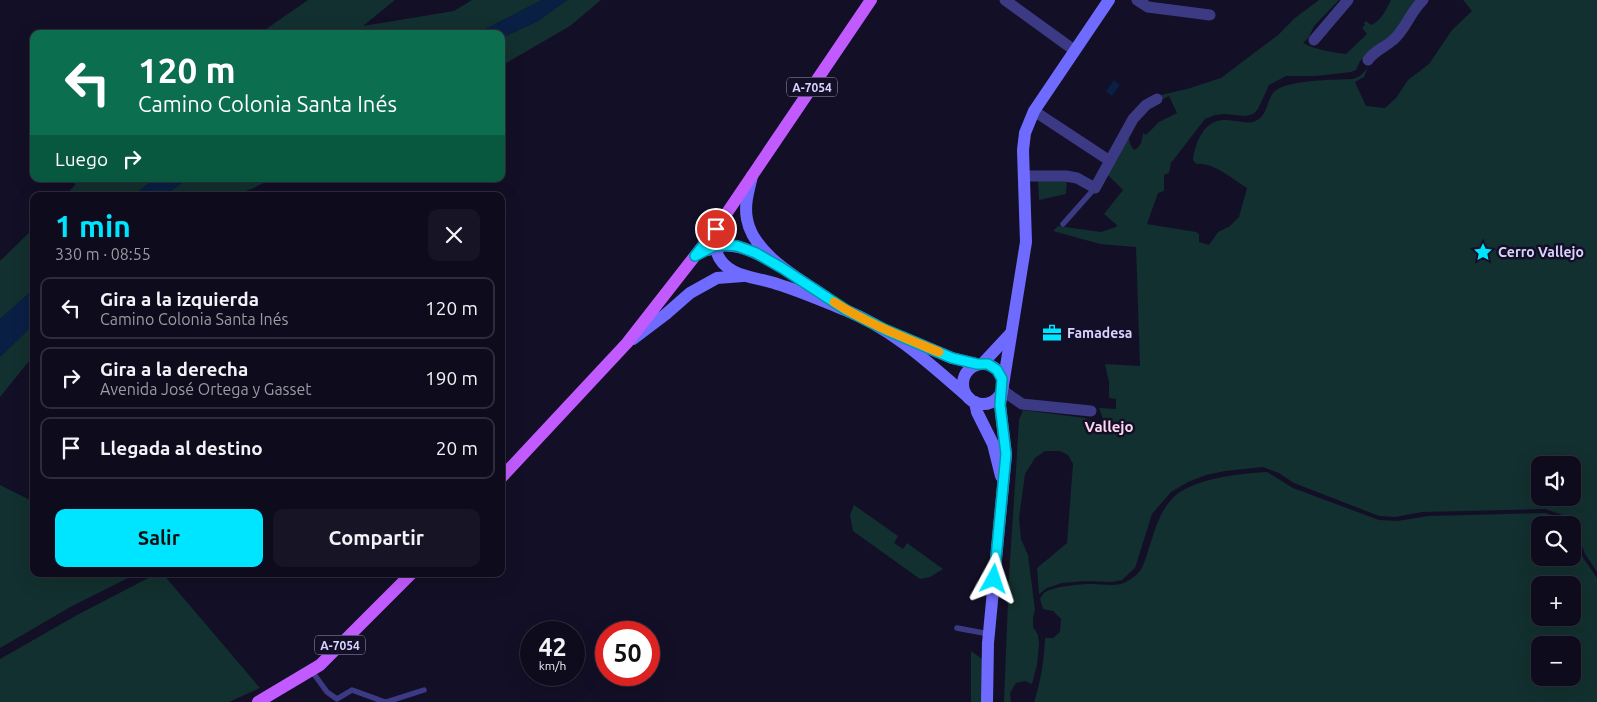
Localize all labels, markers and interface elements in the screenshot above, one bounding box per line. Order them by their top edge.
icon: left [55,50,120,115]
text: 120 m [138,50,236,90]
road number: A-7054 [787,77,837,96]
text: Camino Colonia Santa Inés [138,91,397,116]
icon: right [118,145,146,173]
text: Luego [55,148,108,170]
pin [695,208,737,250]
text: 1 min [55,209,131,243]
button: close [428,209,480,261]
icon: arrive [702,215,730,243]
place icon: Cerro Vallejo [1472,241,1494,263]
place label: Cerro Vallejo [1498,244,1584,260]
text: 330 m · 08:55 [55,245,151,263]
text: Gira a la izquierda [100,288,259,310]
icon: left [57,294,85,322]
text: 120 m [425,297,478,319]
text: Camino Colonia Santa Inés [100,310,288,328]
office icon: Famadesa [1041,322,1063,344]
place label: Famadesa [1067,325,1132,341]
text: Gira a la derecha [100,358,248,380]
icon: right [57,364,85,392]
text: 190 m [425,367,478,389]
text: Avenida José Ortega y Gasset [100,380,312,398]
district label: Vallejo [1084,418,1134,435]
icon: arrive [57,434,85,462]
text: Llegada al destino [100,437,263,459]
text: 20 m [436,437,478,459]
map controls [1531,456,1581,686]
button: sound [1531,456,1581,506]
button: Salir [55,509,263,567]
button: Compartir [273,509,480,567]
button: search [1531,516,1581,566]
position arrow [967,552,1019,604]
button: + [1531,576,1581,626]
speed limit sign: 50 [595,621,660,686]
text: 42 [538,633,567,661]
road number: A-7054 [315,636,365,654]
button: − [1531,636,1581,686]
text: km/h [539,659,566,672]

